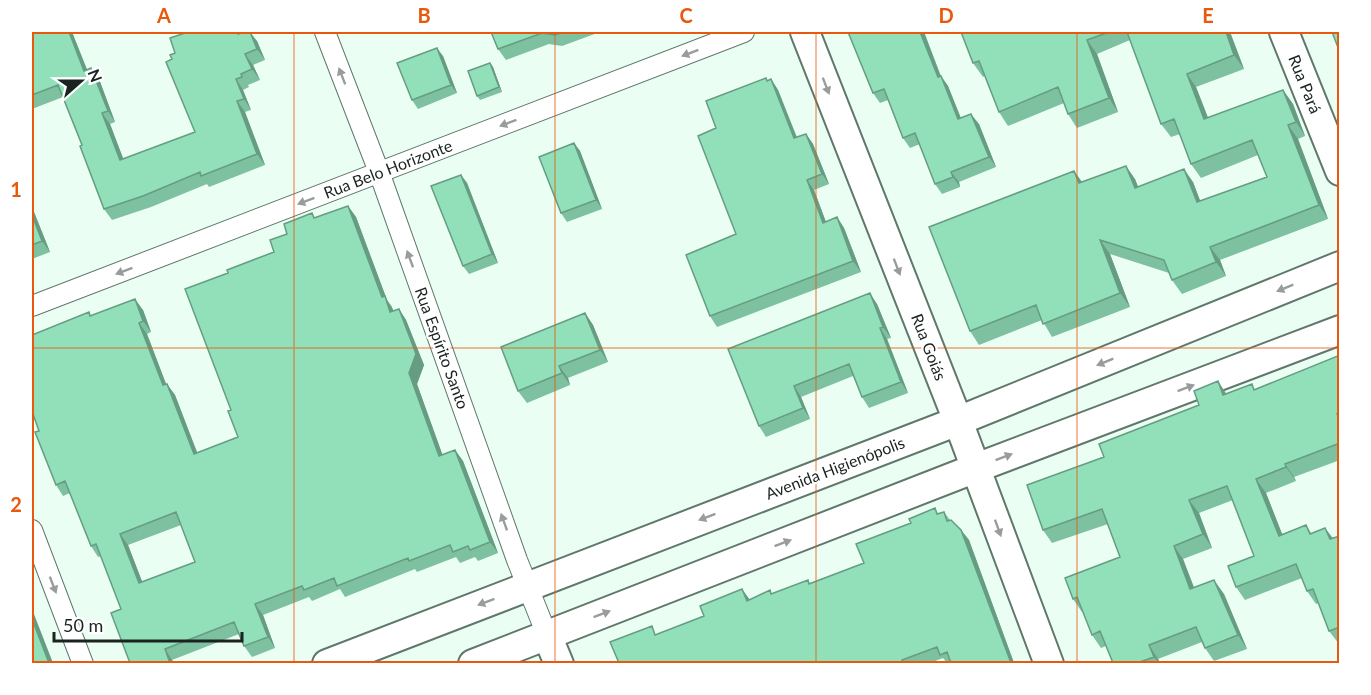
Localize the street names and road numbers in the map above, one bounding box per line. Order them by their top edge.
street label: Rua Pará [1285,52,1326,116]
street label: Rua Belo Horizonte [321,135,455,202]
street label: Rua Espírito Santo [412,284,473,411]
street label: Rua Goiás [908,311,951,383]
street label: Avenida Higienópolis [763,432,907,503]

